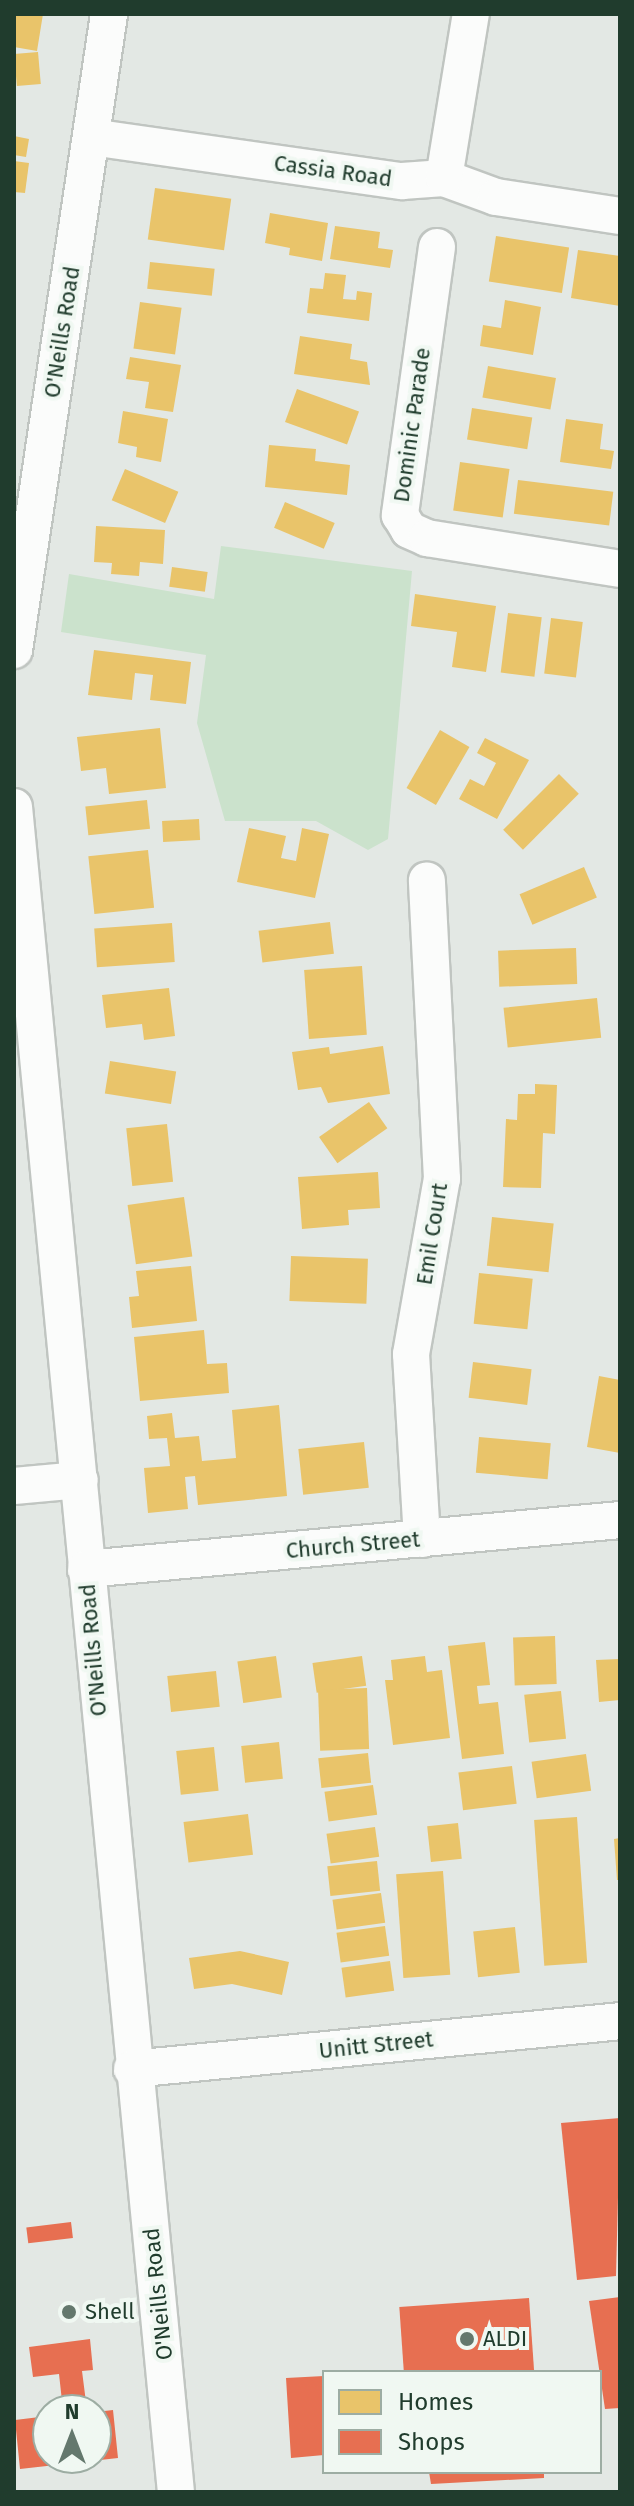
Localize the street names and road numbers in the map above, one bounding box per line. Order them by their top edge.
street label: Cassia Road [272,150,394,192]
street label: O'Neills Road [39,264,85,400]
street label: Dominic Parade [388,346,436,504]
street label: Emil Court [411,1181,453,1287]
street label: Church Street [285,1526,421,1564]
street label: O'Neills Road [74,1583,112,1717]
street label: Unitt Street [317,2026,435,2064]
street label: O'Neills Road [138,2226,178,2362]

